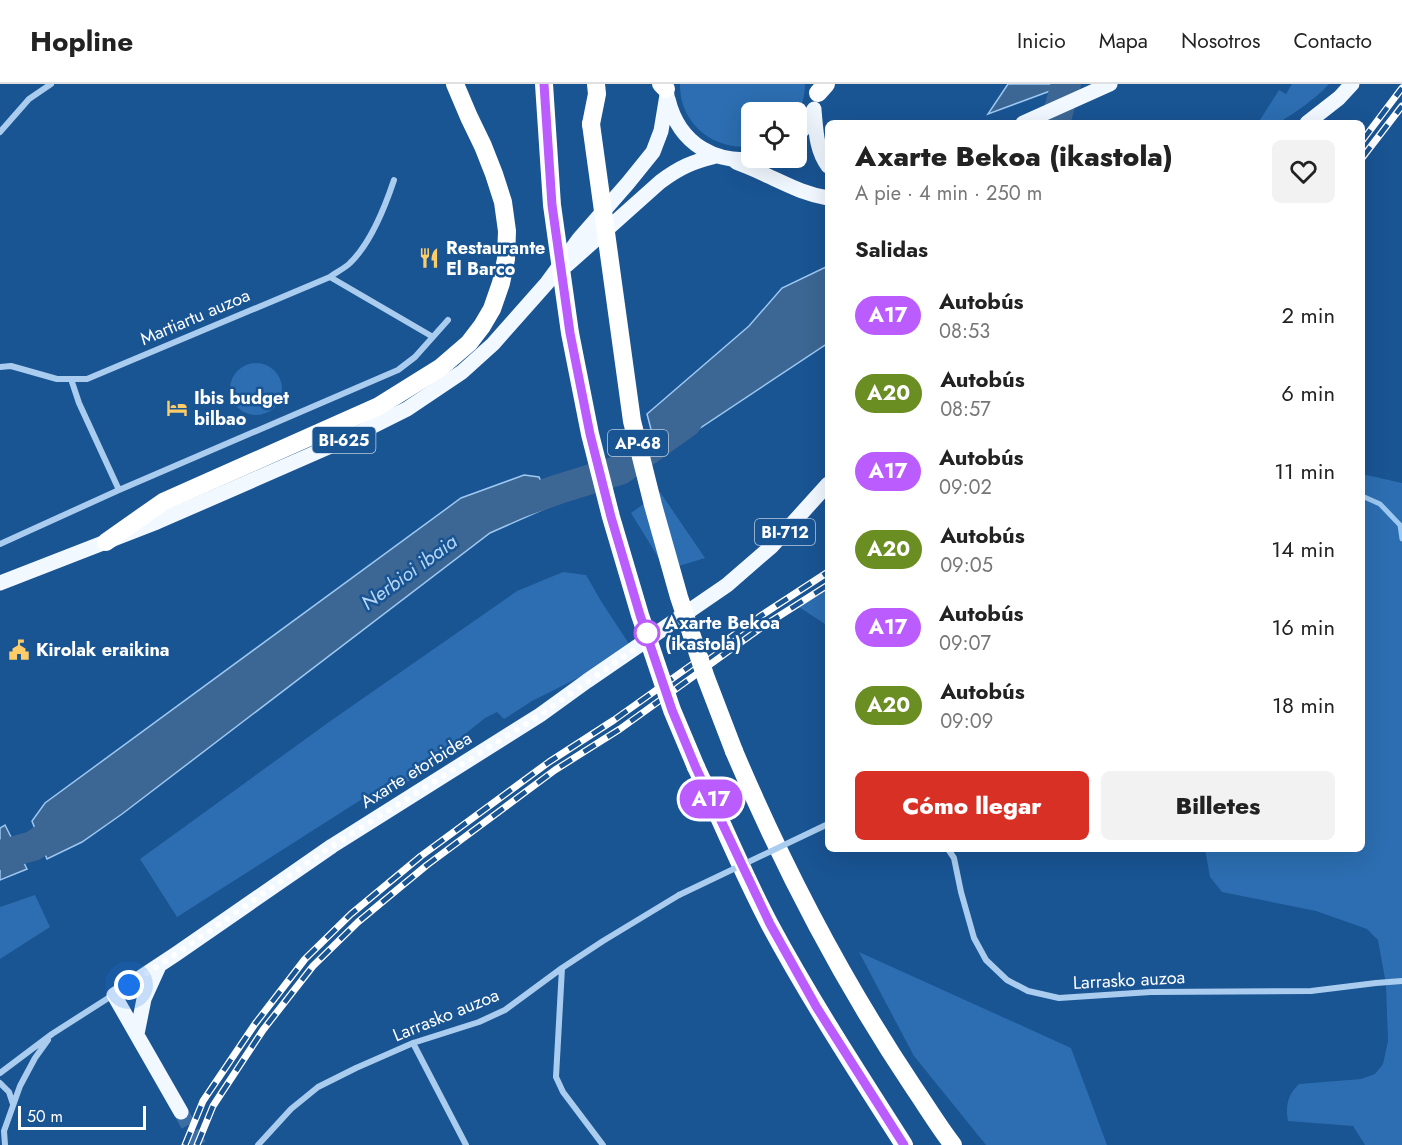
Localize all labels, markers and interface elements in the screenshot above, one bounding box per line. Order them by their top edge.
text: Hopline [30,21,133,62]
text: Inicio [1017,26,1066,56]
text: Mapa [1099,26,1148,56]
text: Nosotros [1181,26,1260,56]
text: Contacto [1293,26,1372,56]
map controls [741,102,807,168]
button: locate [741,102,807,168]
text: Axarte Bekoa (ikastola) [855,136,1173,177]
button: heart [1272,140,1335,203]
text: A pie · 4 min · 250 m [855,179,1042,208]
text: Salidas [855,233,928,265]
place label: Restaurante El Barco [446,235,545,282]
restaurant icon: Restaurante El Barco [417,246,441,270]
street label: Martiartu auzoa [136,282,254,352]
text: Autobús [939,285,1024,317]
text: 2 min [1281,299,1335,331]
text: A17 [869,300,907,330]
text: 08:53 [939,317,990,346]
text: Autobús [940,363,1025,395]
text: 6 min [1281,377,1335,409]
text: A20 [867,378,910,408]
place label: Ibis budget bilbao [194,385,289,432]
text: 08:57 [940,395,991,424]
hotel icon: Ibis budget bilbao [165,396,189,420]
road number: BI-625 [312,427,376,453]
road number: AP-68 [608,430,668,456]
text: Autobús [939,441,1024,473]
text: 11 min [1274,455,1335,487]
text: A17 [869,456,907,486]
text: 09:02 [939,473,992,502]
road number: BI-712 [755,519,815,545]
text: Autobús [940,519,1025,551]
water label: Nerbioi ibaia [355,528,463,617]
text: 14 min [1271,533,1335,565]
text: A20 [867,534,910,564]
text: 09:05 [940,551,993,580]
text: Autobús [939,597,1024,629]
place label: Axarte Bekoa (ikastola) [664,610,780,657]
text: 16 min [1271,611,1335,643]
text: A17 [869,612,907,642]
marker: Axarte Bekoa (ikastola) [634,620,660,646]
text: 09:07 [939,629,991,658]
place label: Kirolak eraikina [36,637,169,663]
public building icon: Kirolak eraikina [7,638,31,662]
text: Autobús [940,675,1025,707]
text: 18 min [1272,689,1335,721]
text: A20 [867,690,910,720]
text: 09:09 [940,707,993,736]
street label: Axarte etorbidea [355,725,477,815]
button: Cómo llegar [855,771,1089,840]
button: Billetes [1101,771,1335,840]
line badge: A17 [676,780,746,818]
text: A17 [692,784,730,814]
street label: Larrasko auzoa [1072,964,1186,996]
your location [114,970,144,1000]
street label: Larrasko auzoa [389,982,503,1048]
scale bar [18,1103,146,1130]
text: 50 m [27,1105,63,1128]

